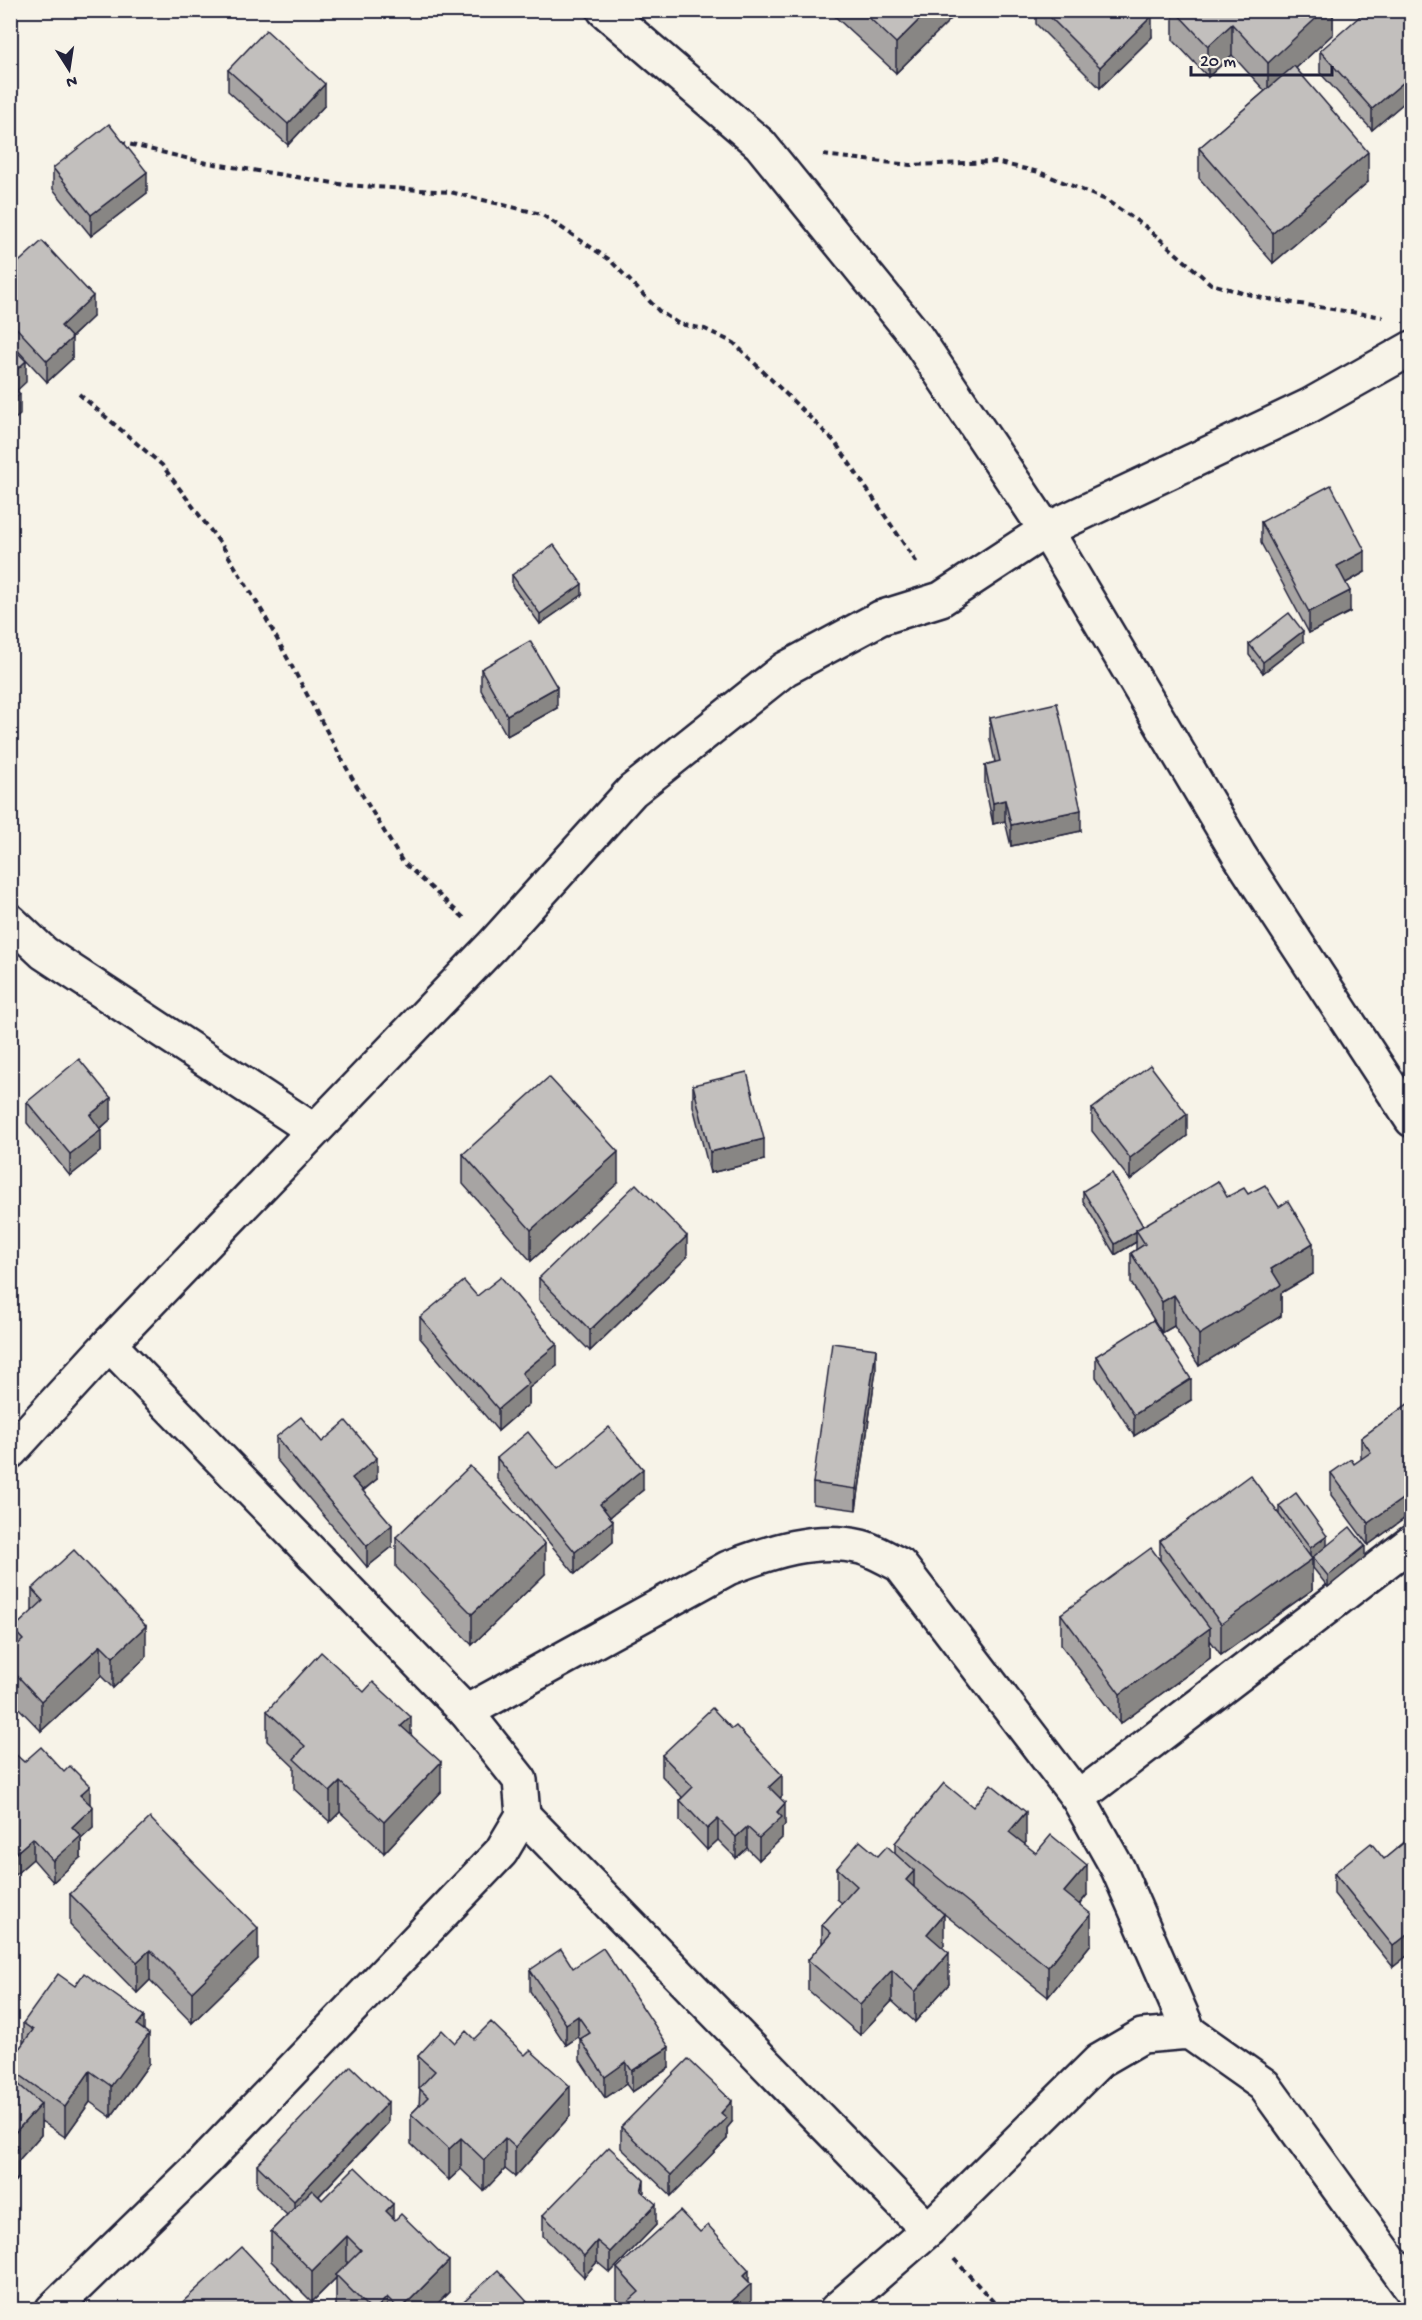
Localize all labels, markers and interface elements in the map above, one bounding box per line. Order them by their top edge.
north arrow [39,39,99,99]
scale bar [1191,39,1332,77]
text: 20 m [1200,52,1236,73]
text: N [64,70,78,91]

